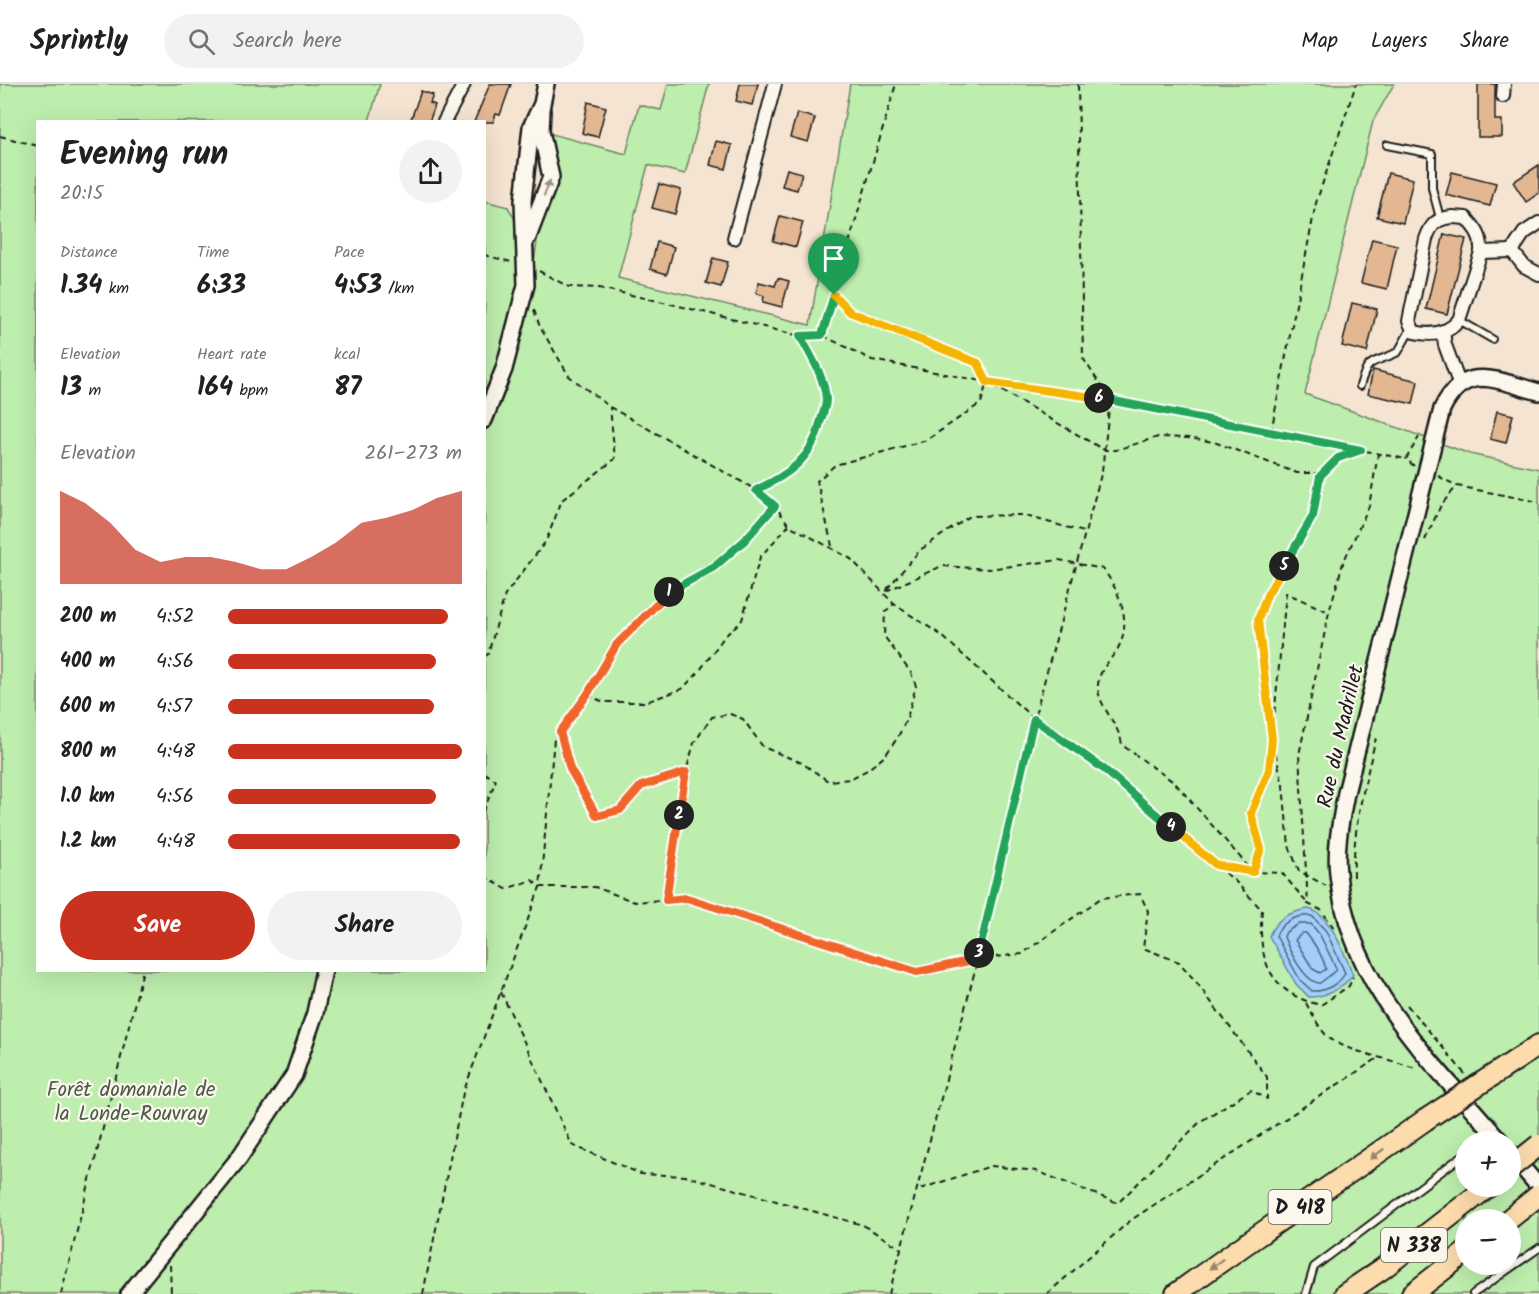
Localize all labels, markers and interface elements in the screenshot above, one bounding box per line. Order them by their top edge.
search box [164,14,584,68]
text: Sprintly [30,19,128,64]
text: Search here [233,24,342,59]
icon: search [185,25,218,58]
text: Map [1301,25,1338,58]
text: Layers [1371,25,1427,58]
text: Share [1460,25,1509,58]
text: Evening run [60,129,228,182]
button: share [399,140,462,203]
text: 20:15 [60,178,104,210]
one-way arrow [542,179,552,197]
pin [808,233,859,295]
text: Distance [60,240,118,265]
text: Time [197,240,229,265]
text: Pace [334,240,365,265]
icon: arrive [817,242,850,275]
text: 1.34 [60,265,102,307]
text: 6:33 [197,265,246,307]
text: 4:53 [334,265,382,307]
text: km [102,276,129,301]
text: /km [382,276,414,301]
text: Elevation [60,342,121,367]
text: Heart rate [197,342,267,367]
text: kcal [334,342,360,367]
text: 13 [60,367,82,409]
text: 164 [197,367,233,409]
text: 87 [334,367,362,409]
text: m [82,378,101,403]
text: bpm [233,378,268,403]
pin: 6 [1084,383,1114,413]
text: 6 [1095,385,1103,410]
text: Elevation [60,438,136,470]
text: 261–273 m [365,438,462,470]
pin: 5 [1269,551,1299,581]
text: 5 [1280,553,1288,578]
pin: 1 [654,577,684,607]
text: 1 [667,579,671,604]
text: 200 m [60,601,116,633]
text: 4:52 [156,601,194,633]
text: 400 m [60,646,116,678]
text: 4:56 [156,646,194,678]
street label: Rue du Madrillet [1309,661,1374,811]
text: 600 m [60,691,115,723]
text: 4:57 [156,691,192,723]
text: 800 m [60,736,116,768]
text: 4:48 [156,736,195,768]
text: 1.0 km [60,781,115,813]
text: 4:56 [156,781,194,813]
pin: 2 [664,800,694,830]
text: 2 [674,802,684,827]
pin: 4 [1156,812,1186,842]
text: 4 [1167,814,1175,839]
text: 1.2 km [60,826,116,858]
text: 4:48 [156,826,195,858]
button: Save [60,891,255,960]
button: Share [267,891,462,960]
pin: 3 [964,938,994,968]
text: 3 [975,940,983,965]
park label: Forêt domaniale de la Londe-Rouvray [47,1074,216,1131]
map controls [1455,1131,1521,1275]
button: + [1455,1131,1521,1197]
one-way arrow [1370,1148,1386,1160]
road number: D 418 [1268,1190,1332,1224]
button: − [1455,1209,1521,1275]
road number: N 338 [1381,1228,1447,1262]
one-way arrow [1209,1258,1225,1270]

